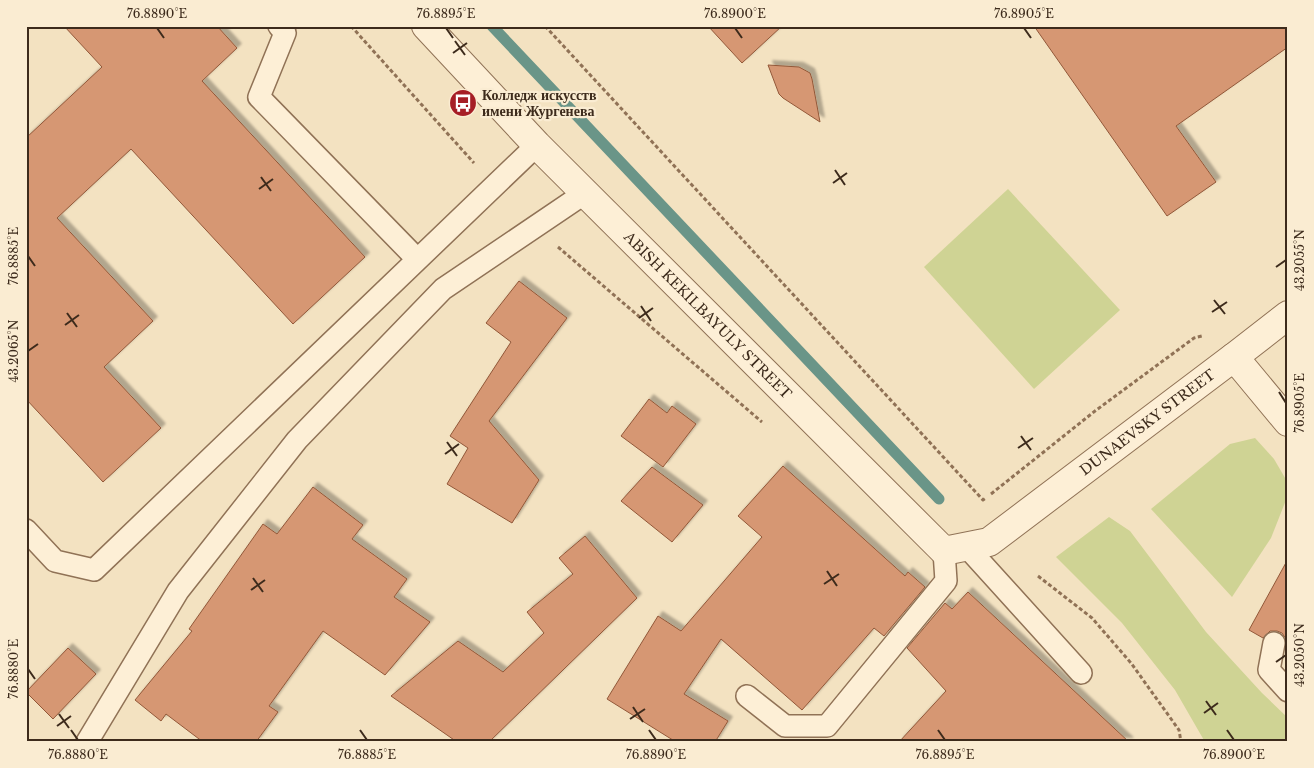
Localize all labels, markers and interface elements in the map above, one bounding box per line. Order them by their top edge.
text: 76.8890°E [127,6,188,21]
text: 76.8895°E [417,6,476,21]
text: 76.8900°E [704,6,766,21]
text: 76.8905°E [994,6,1054,21]
place label: Колледж искусств имени Жургенева [482,86,597,120]
bus stop icon: Колледж искусств имени Жургенева [448,88,478,118]
text: 76.8885°E [6,227,21,285]
street label: ABISH KEKILBAYULY STREET [619,227,795,403]
text: 43.2055°N [1292,229,1307,291]
text: 43.2065°N [6,319,21,383]
street label: DUNAEVSKY STREET [1076,365,1219,479]
text: 76.8905°E [1292,373,1307,433]
text: 43.2050°N [1292,623,1307,687]
text: 76.8880°E [6,639,21,699]
text: 76.8880°E [48,747,108,762]
text: 76.8885°E [338,747,396,762]
text: 76.8890°E [626,747,687,762]
text: 76.8895°E [916,747,975,762]
text: 76.8900°E [1203,747,1265,762]

